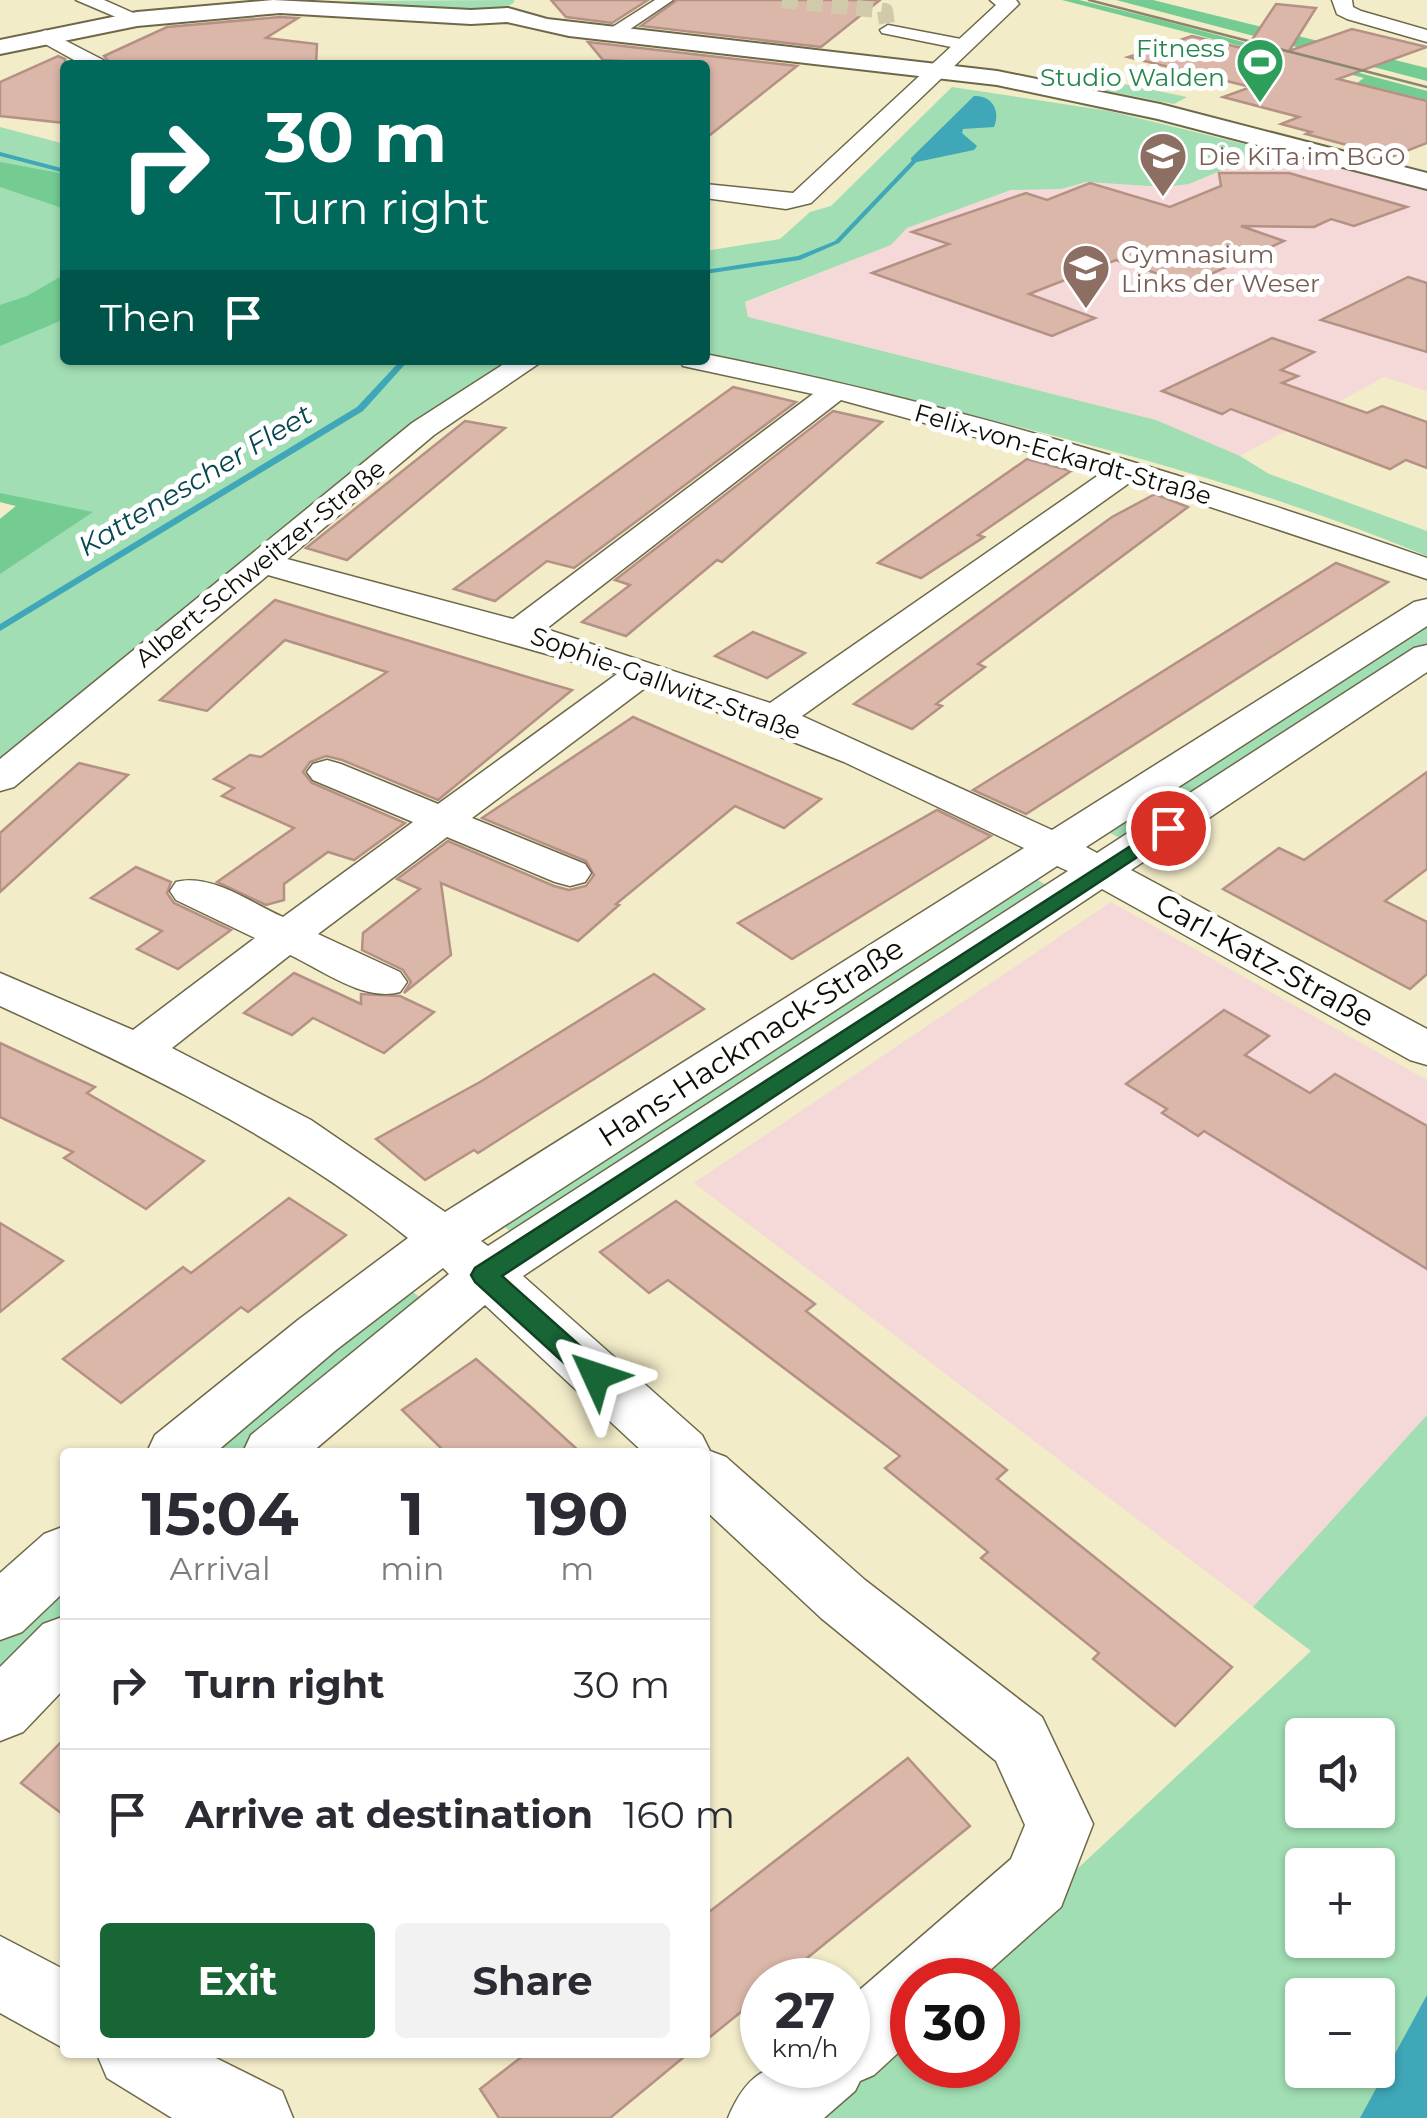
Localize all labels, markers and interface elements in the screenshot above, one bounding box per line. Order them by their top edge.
place label: Fitness Studio Walden [1040,33,1225,92]
sports icon: Fitness Studio Walden [1234,36,1286,104]
text: 30 m [265,94,447,180]
icon: right [100,100,230,230]
school or university icon: Die KiTa im BGO [1137,130,1189,198]
place label: Die KiTa im BGO [1198,141,1405,171]
text: Turn right [265,180,490,235]
place label: Gymnasium Links der Weser [1121,239,1320,298]
school or university icon: Gymnasium Links der Weser [1060,242,1112,310]
icon: arrive [216,290,271,345]
text: Then [100,294,196,341]
water label: Kattenescher Fleet [72,396,319,563]
street label: Felix-von-Eckardt-Straße [911,397,1215,511]
street label: Albert-Schweitzer-Straße [129,453,391,673]
street label: Sophie-Gallwitz-Straße [527,620,805,746]
pin [1126,786,1211,871]
icon: arrive [1141,801,1196,856]
street label: Carl-Katz-Straße [1149,885,1381,1035]
street label: Hans-Hackmack-Straße [591,929,911,1155]
position arrow [544,1324,648,1428]
text: 15:04 [142,1477,299,1550]
text: 1 [400,1477,424,1550]
text: 190 [526,1477,628,1550]
text: Arrival [170,1549,271,1588]
text: min [380,1549,444,1588]
text: m [560,1549,594,1588]
icon: right [100,1657,155,1712]
text: Turn right [185,1661,384,1708]
text: 30 m [573,1661,670,1708]
map controls [1285,1718,1395,2088]
button: sound [1285,1718,1395,1828]
icon: arrive [100,1787,155,1842]
text: Arrive at destination [185,1791,593,1838]
text: 160 m [623,1791,735,1838]
button: + [1285,1848,1395,1958]
button: Exit [100,1923,375,2038]
button: Share [395,1923,670,2038]
speed limit sign: 30 [890,1958,1020,2088]
button: − [1285,1978,1395,2088]
text: 27 [775,1980,835,2041]
text: km/h [772,2033,838,2063]

